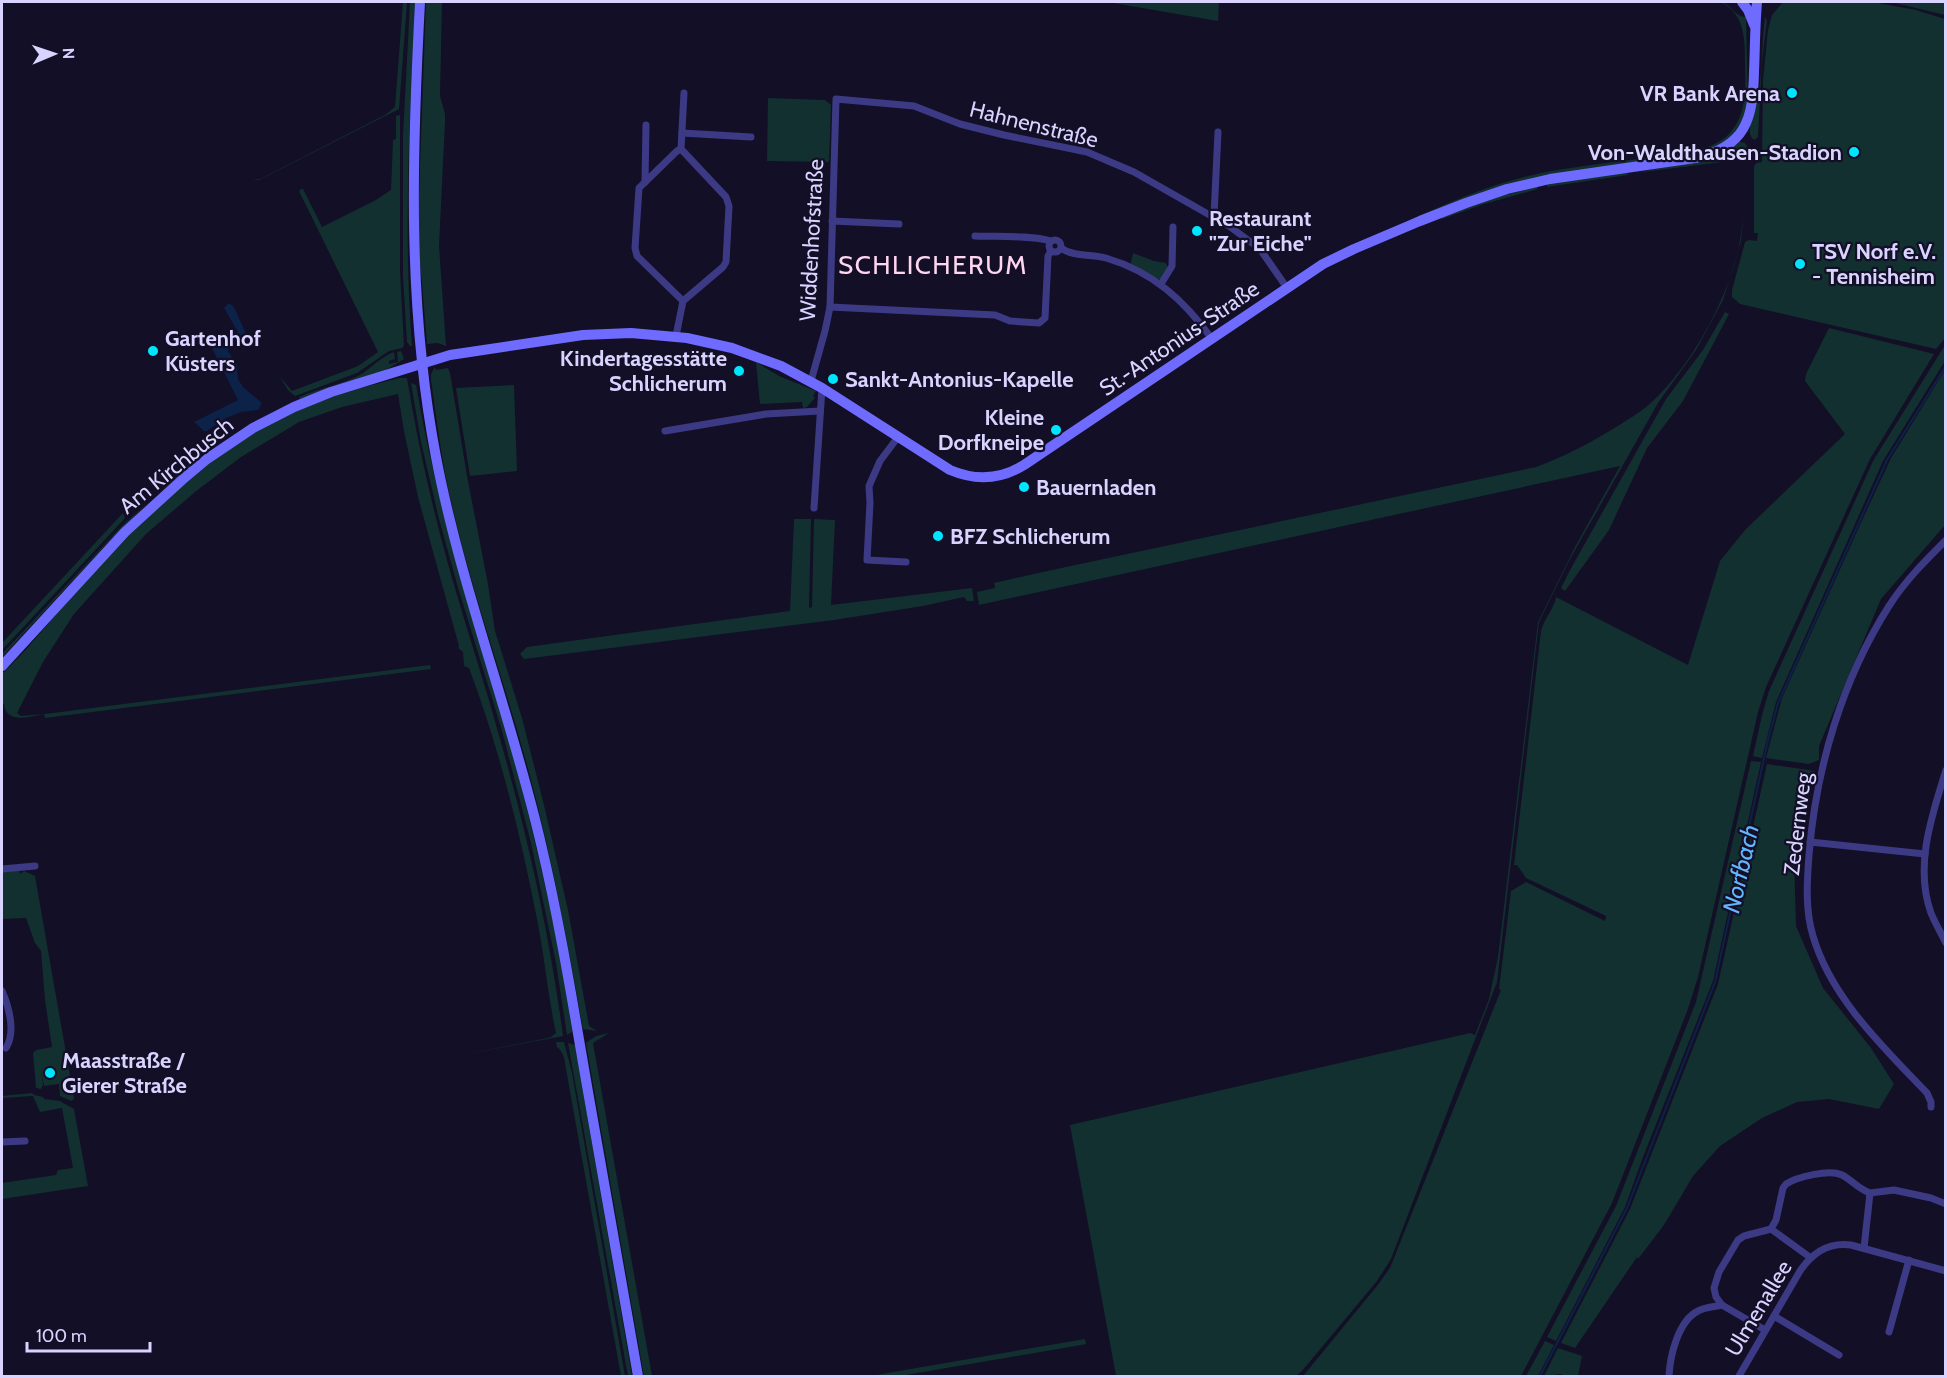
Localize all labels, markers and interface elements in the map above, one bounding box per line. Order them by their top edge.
north arrow [24,24,84,84]
text: N [59,48,78,59]
place label: VR Bank Arena [1640,80,1780,107]
marker: VR Bank Arena [1785,86,1799,100]
street label: Hahnenstraße [967,95,1101,153]
place label: Von-Waldthausen-Stadion [1588,139,1842,166]
marker: Von-Waldthausen-Stadion [1847,145,1861,159]
street label: Widdenhofstraße [794,158,829,322]
place label: Restaurant "Zur Eiche" [1209,205,1312,257]
marker: Restaurant "Zur Eiche" [1190,224,1204,238]
place label: TSV Norf e.V. - Tennisheim [1812,238,1936,290]
district label: SCHLICHERUM [838,249,1028,281]
marker: TSV Norf e.V. - Tennisheim [1793,257,1807,271]
street label: St.-Antonius-Straße [1094,275,1264,402]
place label: Gartenhof Küsters [165,325,261,377]
marker: Gartenhof Küsters [146,344,160,358]
place label: Kindertagesstätte Schlicherum [560,345,727,397]
marker: Kindertagesstätte Schlicherum [732,364,746,378]
place label: Sankt-Antonius-Kapelle [845,366,1074,393]
marker: Sankt-Antonius-Kapelle [826,372,840,386]
place label: Kleine Dorfkneipe [938,404,1044,456]
street label: Am Kirchbusch [114,411,239,520]
marker: Kleine Dorfkneipe [1049,423,1063,437]
place label: Bauernladen [1036,474,1156,501]
marker: Bauernladen [1017,480,1031,494]
place label: BFZ Schlicherum [950,523,1110,550]
marker: BFZ Schlicherum [931,529,945,543]
street label: Zedernweg [1778,770,1817,877]
water label: Norfbach [1716,822,1765,916]
place label: Maasstraße / Gierer Straße [62,1047,187,1099]
marker: Maasstraße / Gierer Straße [43,1066,57,1080]
street label: Ulmenallee [1719,1255,1798,1361]
scale bar [27,1315,150,1353]
text: 100 m [36,1325,87,1347]

